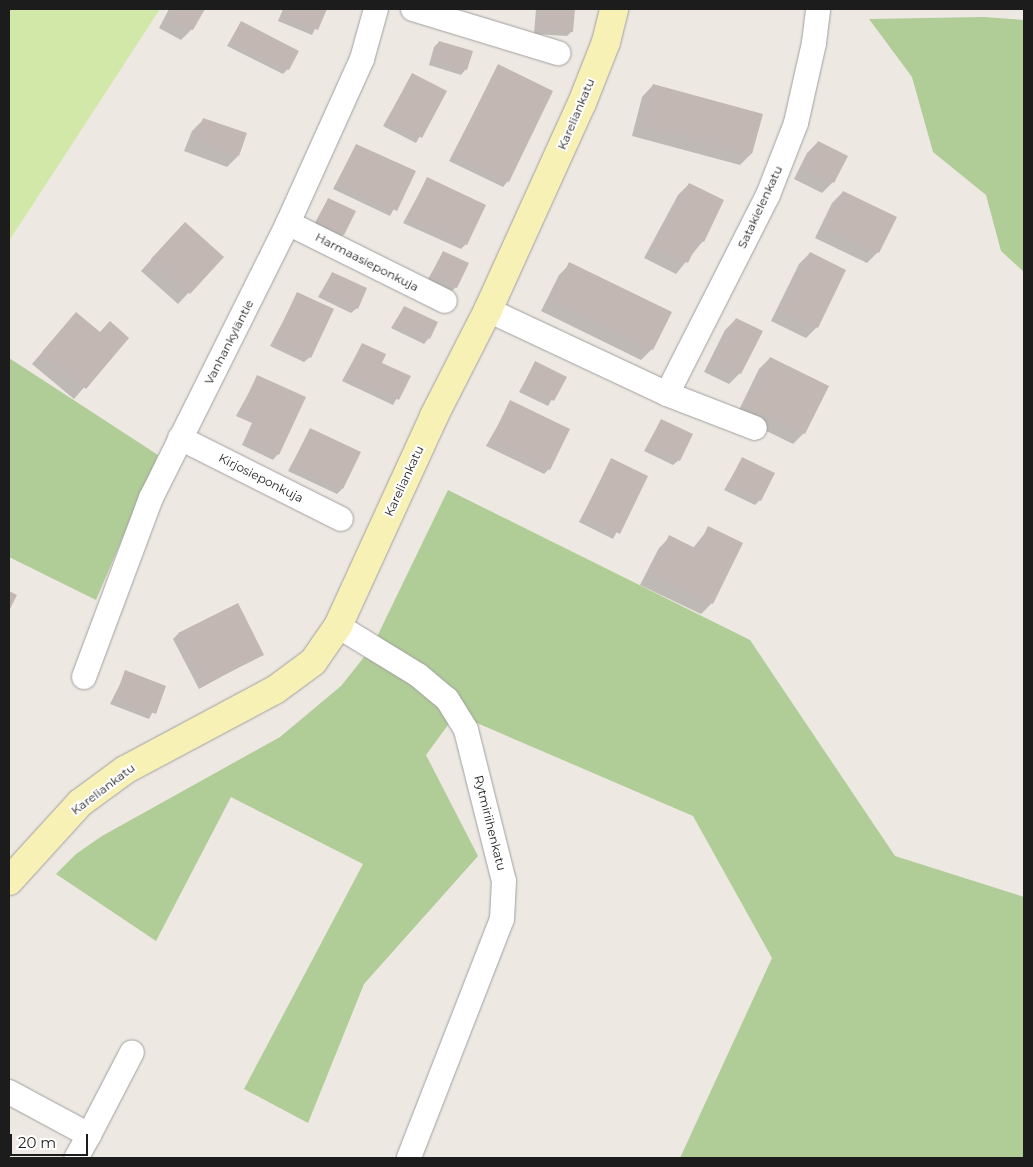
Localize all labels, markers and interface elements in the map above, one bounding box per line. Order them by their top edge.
street label: Kareliankatu [555,76,597,152]
street label: Satakielenkatu [735,163,785,251]
street label: Harmaasieponkuja [313,230,421,294]
street label: Vanhankyläntie [201,297,257,387]
street label: Kareliankatu [381,443,427,519]
street label: Kirjosieponkuja [216,450,306,506]
street label: Kareliankatu [68,760,138,818]
street label: Rytmiriihenkatu [471,774,509,872]
scale bar [12,1124,90,1156]
text: 20 m [18,1133,56,1152]

